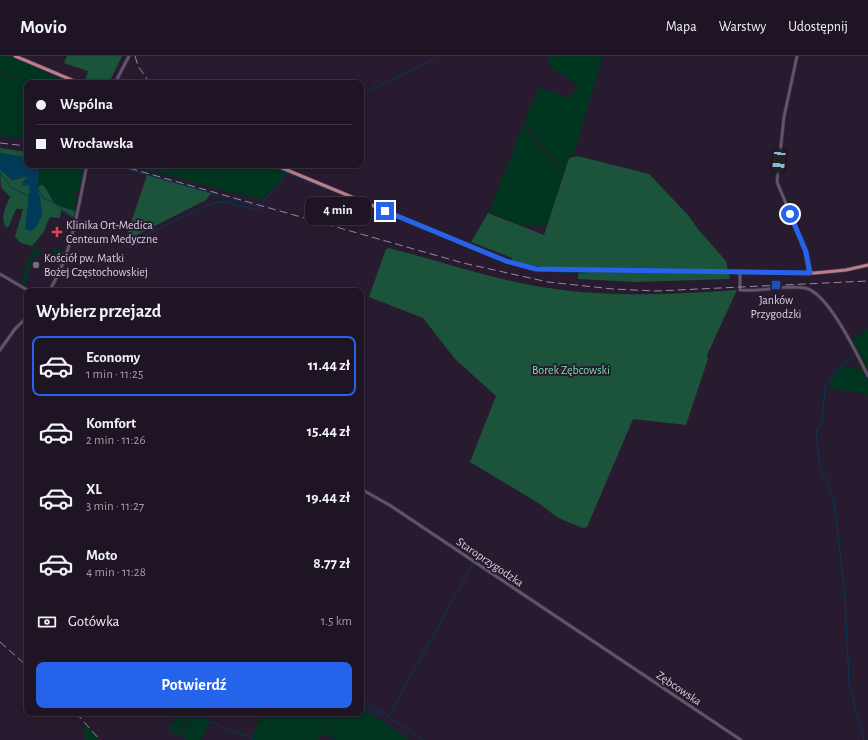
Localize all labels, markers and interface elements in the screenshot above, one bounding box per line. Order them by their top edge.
text: Movio [20,18,67,37]
text: Mapa [666,20,697,34]
text: Warstwy [719,20,766,34]
text: Udostępnij [788,20,848,34]
text: Wspólna [60,97,113,112]
text: Wrocławska [60,136,133,151]
car [772,148,786,174]
callout: 4 min [305,197,371,225]
route end [376,202,394,220]
text: 4 min [323,204,353,217]
route start [781,205,799,223]
place label: Klinika Ort-Medica Centeum Medyczne [66,219,158,246]
marker: Klinika Ort-Medica Centeum Medyczne [51,226,63,238]
place label: Kościół pw. Matki Bożej Częstochowskiej [44,252,148,279]
marker: Kościół pw. Matki Bożej Częstochowskiej [31,260,41,270]
marker: Janków Przygodzki [770,279,782,291]
place label: Janków Przygodzki [750,294,802,321]
text: Wybierz przejazd [36,303,161,321]
icon: car [38,348,74,384]
text: Economy [86,350,140,365]
text: 11.44 zł [308,358,350,373]
park label: Borek Zębcowski [532,364,610,376]
text: 1 min · 11:25 [86,368,143,381]
icon: car [38,414,74,450]
text: Komfort [86,416,136,431]
text: 15.44 zł [307,424,350,439]
text: 2 min · 11:26 [86,434,146,447]
icon: car [38,480,74,516]
text: XL [86,482,102,497]
text: 19.44 zł [306,490,350,505]
text: 3 min · 11:27 [86,500,144,513]
street label: Staroprzygodzka [454,535,526,590]
icon: car [38,546,74,582]
text: Moto [86,548,118,563]
text: 8.77 zł [313,556,350,571]
text: 4 min · 11:28 [86,566,146,579]
icon: cash [36,611,58,633]
text: Gotówka [68,614,119,629]
text: 1.5 km [321,615,352,628]
button: Potwierdź [36,662,352,708]
street label: Zębcowska [654,669,704,708]

